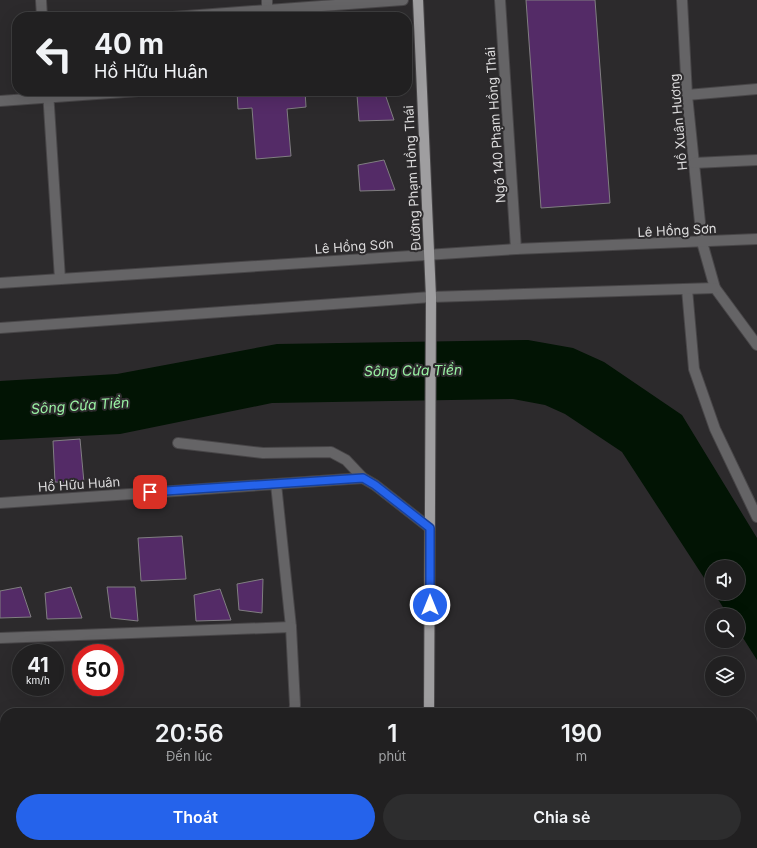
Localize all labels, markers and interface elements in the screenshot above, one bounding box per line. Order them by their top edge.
text: 40 m [94,27,164,61]
icon: left [28,28,80,80]
street label: Ngõ 140 Phạm Hồng Thái [482,46,508,204]
text: Hồ Hữu Huân [94,61,208,82]
street label: Hồ Xuân Hương [666,73,690,171]
street label: Đường Phạm Hồng Thái [400,105,424,251]
street label: Lê Hồng Sơn [637,220,717,240]
street label: Lê Hồng Sơn [314,235,394,257]
water label: Sông Cửa Tiền [364,361,462,379]
water label: Sông Cửa Tiền [30,393,130,417]
street label: Hồ Hữu Huân [37,473,121,495]
pin [133,475,167,509]
icon: arrive [139,481,161,503]
map controls [705,560,745,696]
button: sound [705,560,745,600]
position arrow [409,584,451,626]
button: search [705,608,745,648]
speed limit sign: 50 [72,644,124,696]
text: 41 [27,653,49,677]
button: layers [705,656,745,696]
text: km/h [26,674,50,686]
text: 20:56 [155,719,224,748]
text: 1 [387,719,397,748]
text: 190 [561,719,602,748]
text: Đến lúc [166,748,213,764]
text: phút [378,748,406,764]
text: m [576,748,587,764]
button: Thoát [16,794,375,840]
button: Chia sẻ [383,794,741,840]

